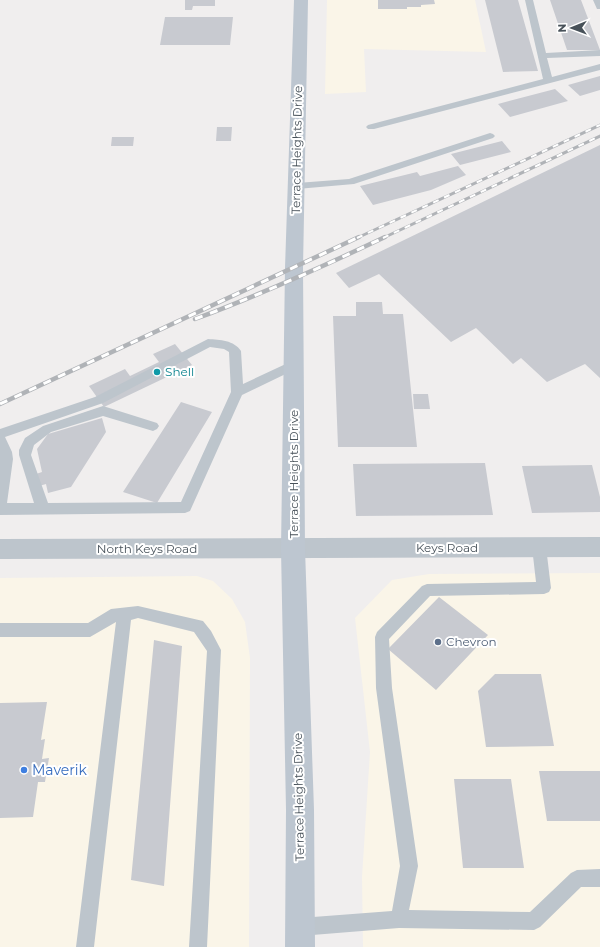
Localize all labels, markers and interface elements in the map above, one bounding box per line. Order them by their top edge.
north arrow [552,8,592,48]
text: N [555,24,569,33]
street label: Terrace Heights Drive [288,86,305,214]
place label: Shell [165,364,194,379]
marker: Shell [152,367,162,377]
street label: Terrace Heights Drive [286,410,301,538]
street label: Keys Road [416,540,478,555]
street label: North Keys Road [97,541,197,556]
place label: Chevron [446,634,497,649]
marker: Chevron [433,637,443,647]
street label: Terrace Heights Drive [290,733,307,861]
place label: Maverik [32,761,88,779]
marker: Maverik [19,765,29,775]

